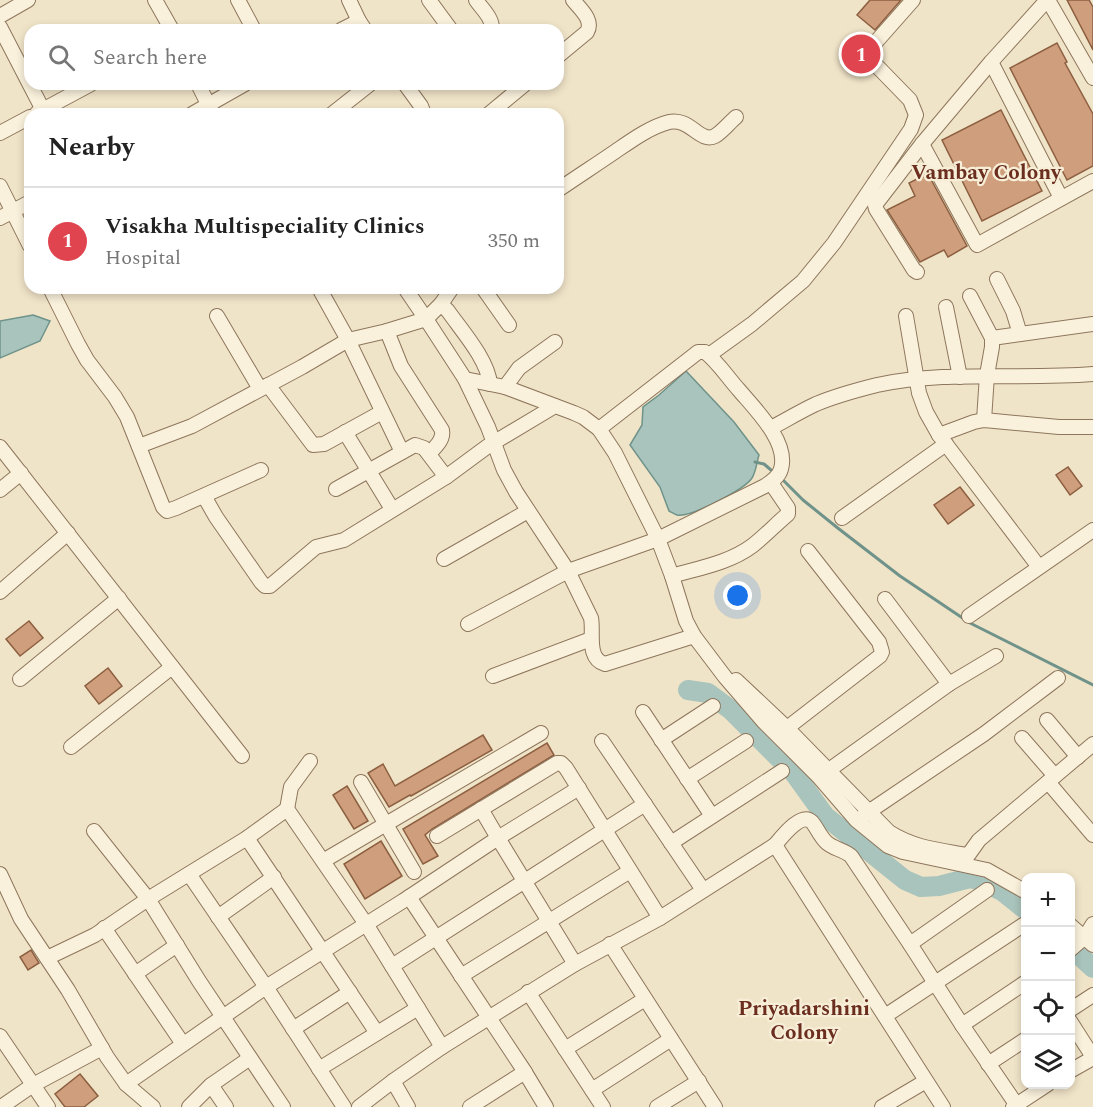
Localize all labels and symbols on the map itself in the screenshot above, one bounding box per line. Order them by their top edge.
pin: 1 [842,32,880,76]
district label: Vambay Colony [911,157,1062,189]
your location [723,581,752,610]
district label: Priyadarshini Colony [738,993,870,1049]

